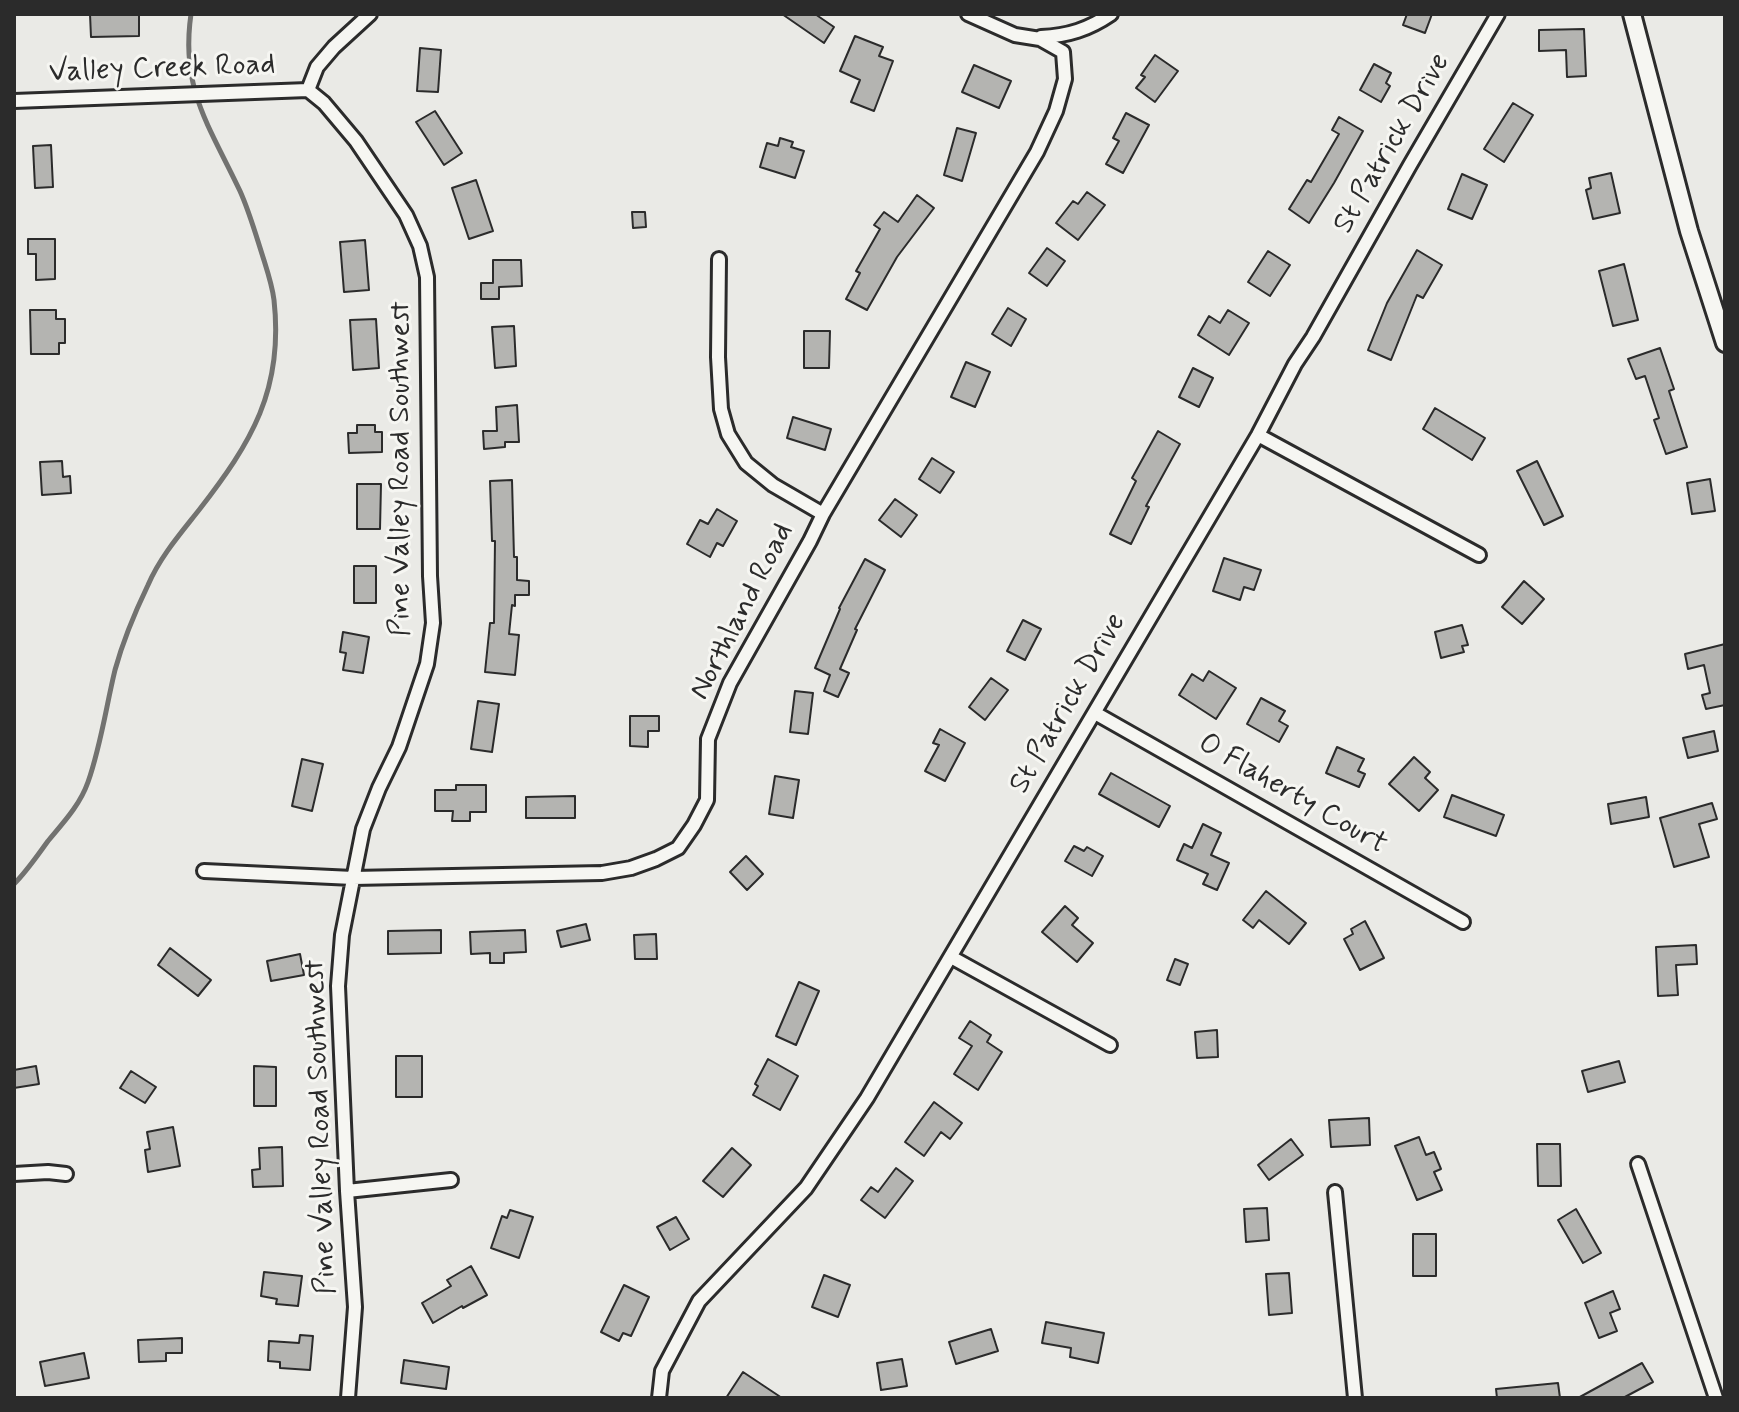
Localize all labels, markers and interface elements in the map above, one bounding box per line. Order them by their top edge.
street label: St Patrick Drive [1327,47,1459,241]
street label: Valley Creek Road [48,48,276,92]
street label: Pine Valley Road Southwest [384,301,420,637]
street label: Northland Road [683,518,803,706]
street label: St Patrick Drive [1003,607,1135,801]
street label: O Flaherty Court [1191,726,1393,864]
street label: Pine Valley Road Southwest [298,959,346,1295]

